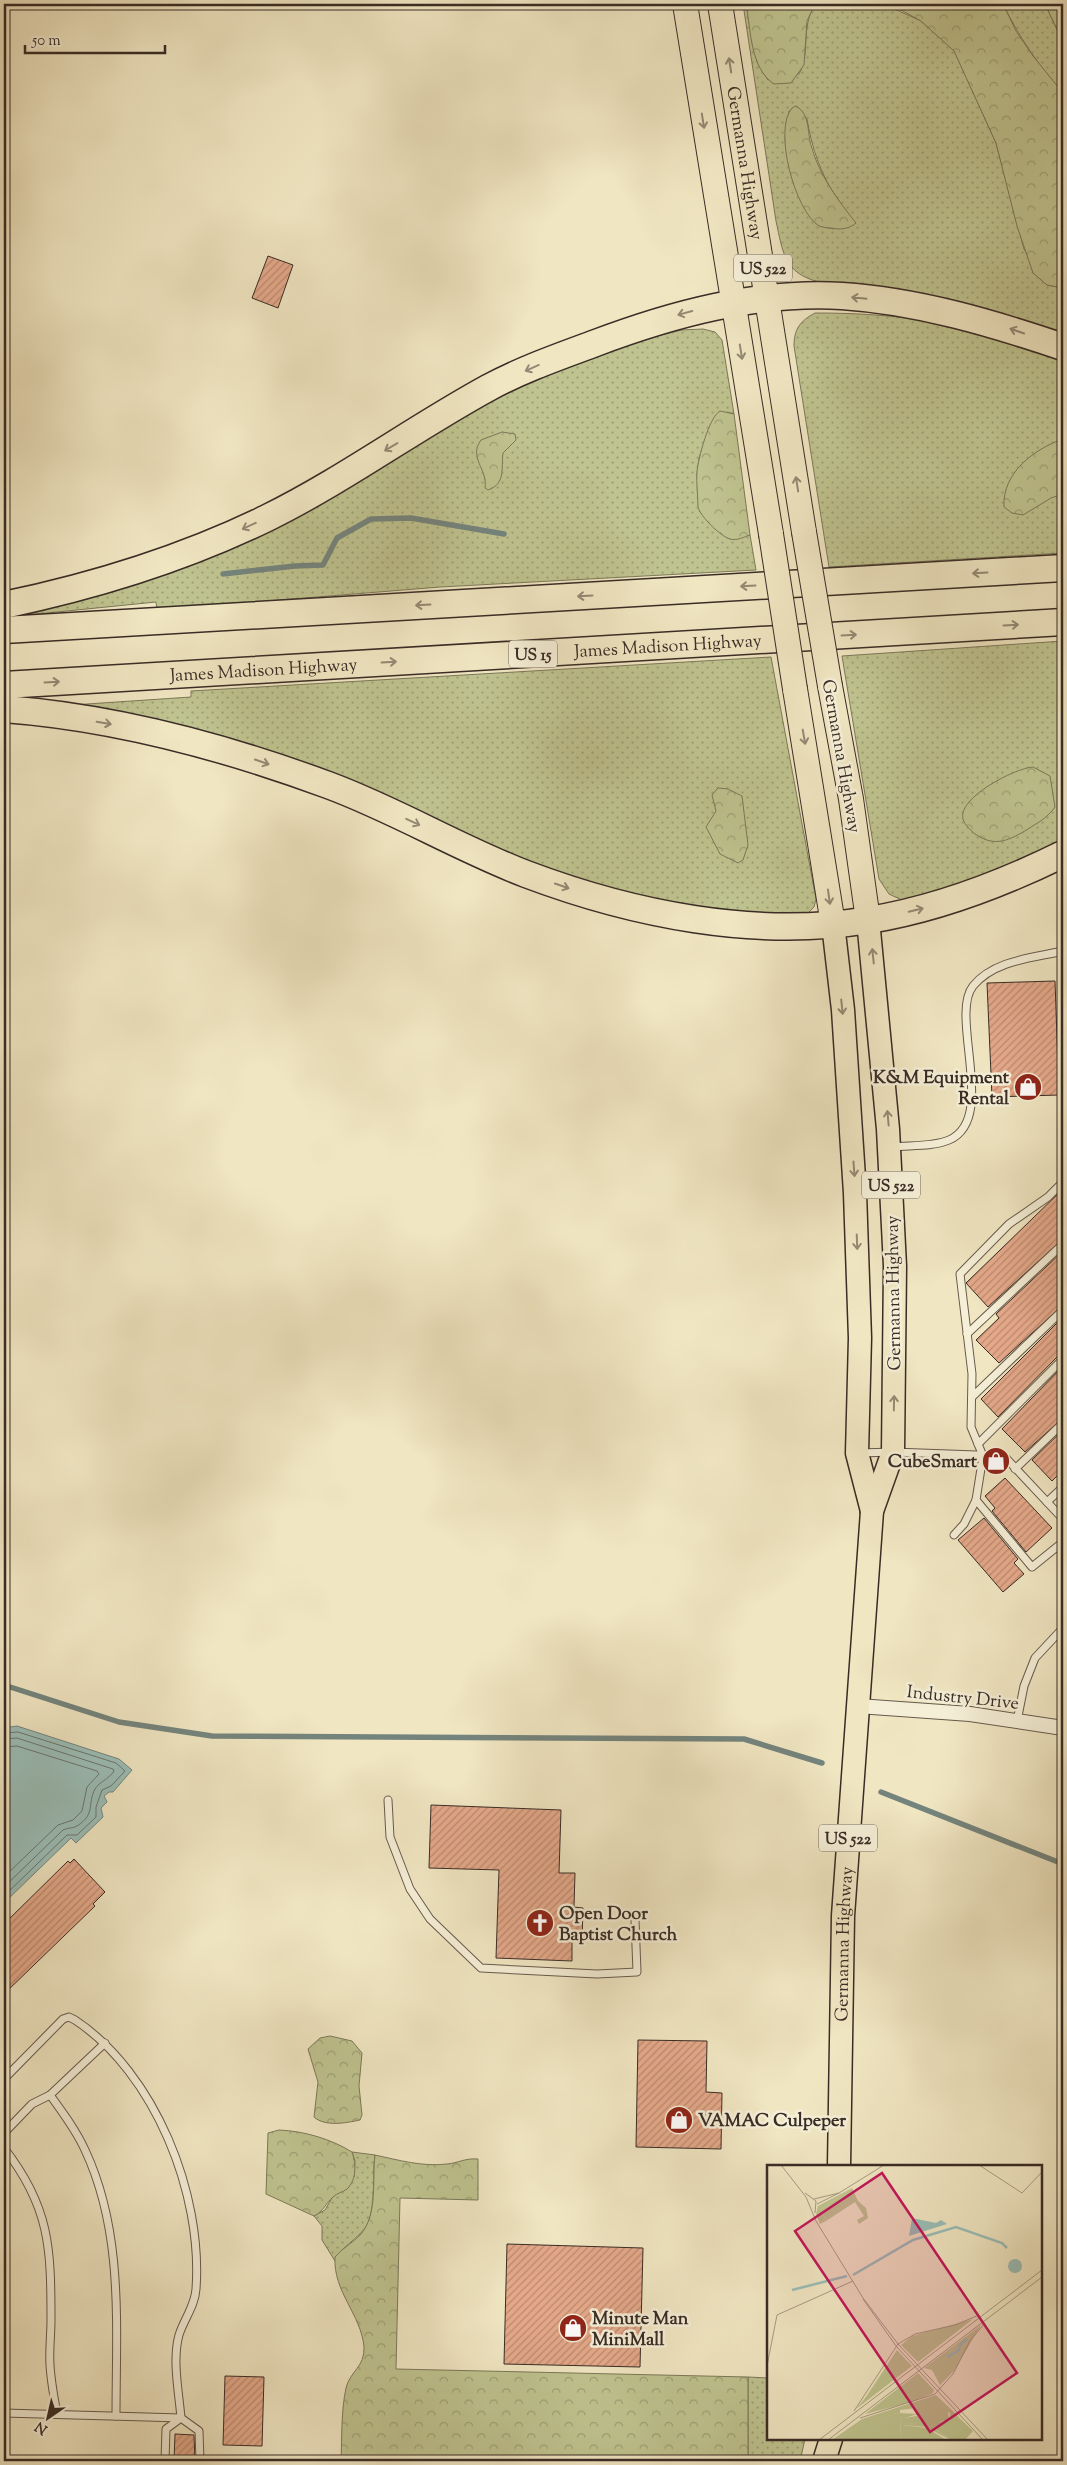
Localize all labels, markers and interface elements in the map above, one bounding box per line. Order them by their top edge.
scale bar [25,22,165,54]
text: 50 m [31,31,61,52]
one-way arrow [724,57,734,73]
street label: Germanna Highway [718,85,768,242]
one-way arrow [699,113,709,129]
road number: US 522 [734,254,792,282]
one-way arrow [851,293,867,303]
one-way arrow [678,309,694,319]
one-way arrow [1009,326,1025,336]
one-way arrow [736,344,746,360]
one-way arrow [525,363,540,373]
one-way arrow [384,442,398,452]
one-way arrow [792,477,802,493]
one-way arrow [242,522,257,531]
one-way arrow [972,568,988,577]
one-way arrow [740,582,756,591]
one-way arrow [578,591,594,600]
one-way arrow [415,601,431,610]
one-way arrow [1002,621,1018,630]
street label: James Madison Highway [572,629,763,666]
one-way arrow [840,630,856,640]
road number: US 15 [509,641,557,668]
street label: James Madison Highway [168,653,358,690]
one-way arrow [381,658,397,667]
one-way arrow [44,678,60,687]
street label: Germanna Highway [814,678,866,835]
one-way arrow [96,719,112,729]
one-way arrow [799,728,809,744]
one-way arrow [253,758,269,768]
one-way arrow [405,817,420,827]
one-way arrow [553,882,569,891]
one-way arrow [824,889,834,905]
one-way arrow [908,905,924,914]
one-way arrow [868,949,878,965]
one-way arrow [837,999,847,1015]
place label: K&M Equipment Rental [873,1066,1010,1113]
shop icon: K&M Equipment Rental [1013,1072,1043,1102]
one-way arrow [883,1110,892,1126]
one-way arrow [849,1161,858,1177]
road number: US 522 [862,1172,920,1198]
street label: Germanna Highway [881,1215,909,1371]
one-way arrow [853,1234,862,1250]
one-way arrow [889,1395,899,1412]
shop icon: CubeSmart [981,1446,1011,1476]
place label: CubeSmart [888,1450,978,1476]
street label: Industry Drive [905,1680,1020,1718]
road number: US 522 [819,1825,877,1852]
street label: Germanna Highway [830,1866,862,2022]
place label: Open Door Baptist Church [559,1902,678,1949]
church icon: Open Door Baptist Church [525,1908,555,1938]
shop icon: VAMAC Culpeper [664,2105,694,2135]
place label: VAMAC Culpeper [698,2109,846,2135]
inset map [767,2165,1042,2440]
place label: Minute Man MiniMall [592,2307,689,2354]
shop icon: Minute Man MiniMall [558,2313,588,2343]
north arrow [22,2392,72,2442]
text: N [32,2416,52,2439]

